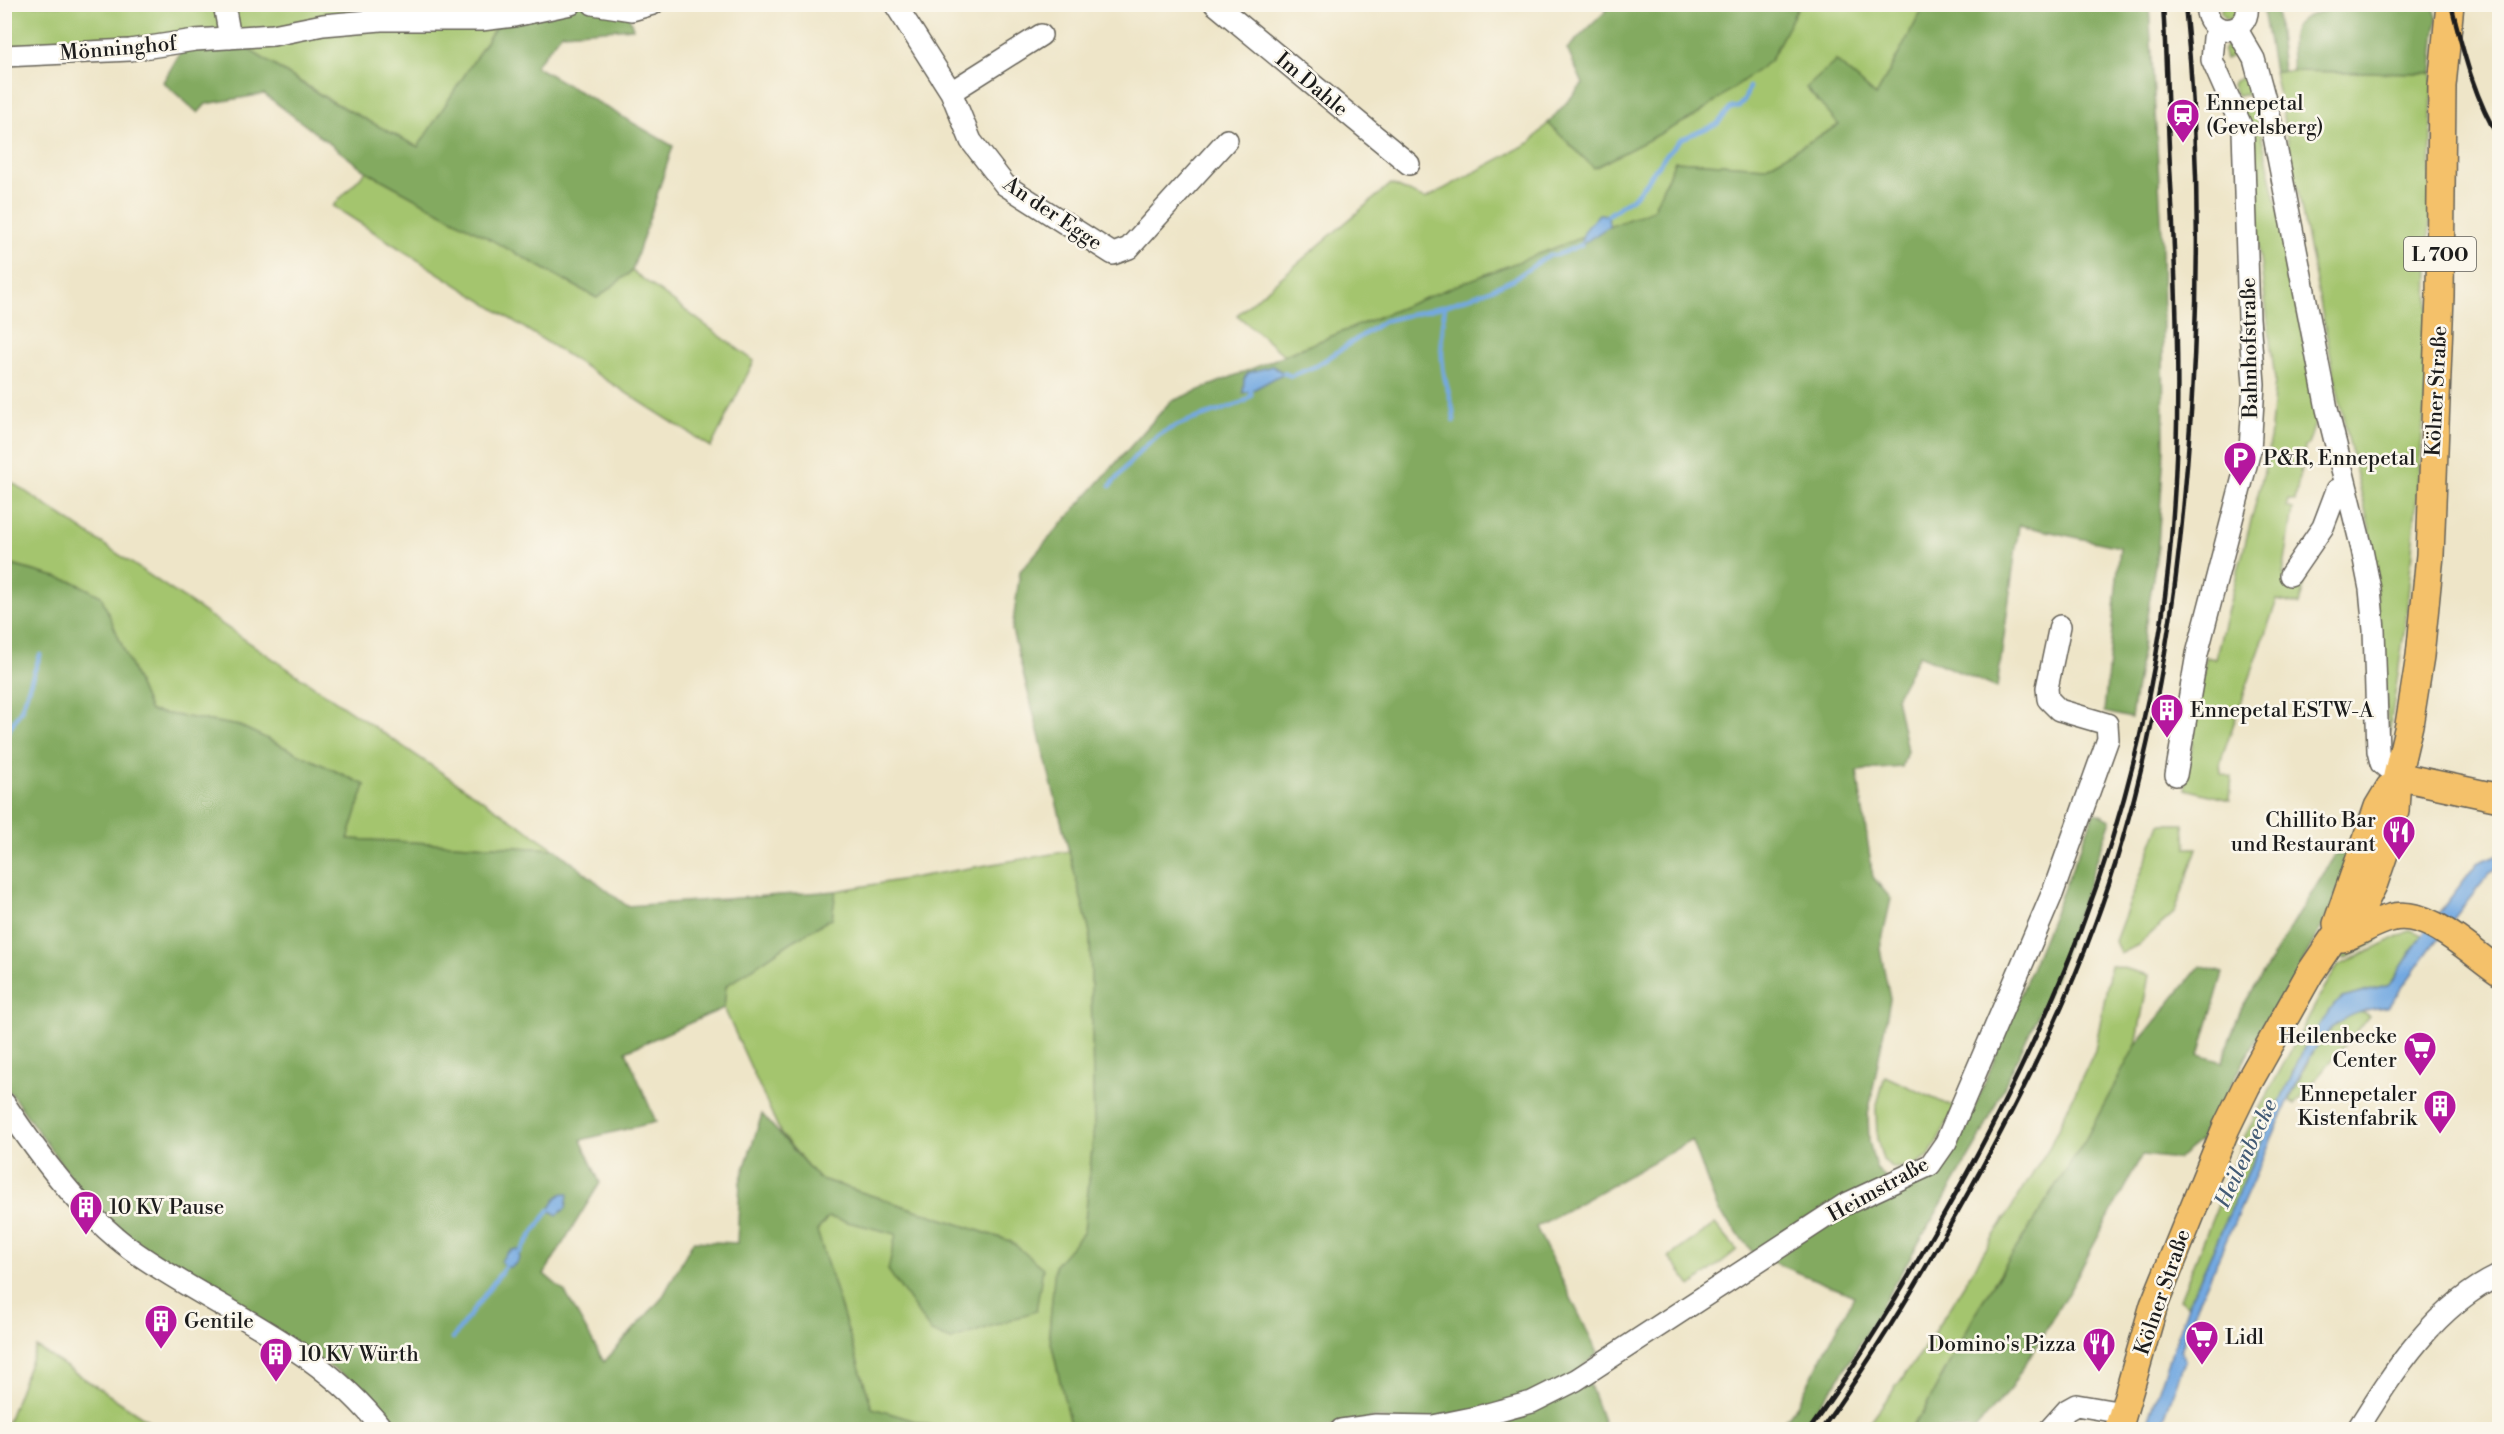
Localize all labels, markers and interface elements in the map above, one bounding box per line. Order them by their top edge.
street label: Mönninghof [59,31,179,67]
street label: Im Dahle [1270,47,1353,123]
place label: Ennepetal (Gevelsberg) [2206,91,2323,141]
station icon: Ennepetal (Gevelsberg) [2165,97,2201,144]
street label: An der Egge [997,171,1107,256]
road number: L 700 [2404,237,2476,271]
street label: Bahnhofstraße [2236,277,2264,420]
street label: Kölner Straße [2421,325,2453,457]
parking icon: P&R, Ennepetal [2222,440,2258,487]
place label: P&R, Ennepetal [2263,446,2415,472]
building icon: Ennepetal ESTW-A [2149,692,2185,739]
place label: Ennepetal ESTW-A [2190,698,2374,724]
place label: Chillito Bar und Restaurant [2231,808,2377,858]
restaurant icon: Chillito Bar und Restaurant [2381,814,2417,861]
place label: Heilenbecke Center [2279,1024,2397,1074]
supermarket icon: Heilenbecke Center [2402,1030,2438,1077]
place label: Ennepetaler Kistenfabrik [2297,1082,2418,1132]
building icon: Ennepetaler Kistenfabrik [2422,1088,2458,1135]
water label: Heilenbecke [2209,1095,2283,1213]
street label: Heimstraße [1823,1151,1934,1228]
building icon: 10 KV Pause [68,1189,104,1236]
place label: 10 KV Pause [109,1195,224,1221]
street label: Kölner Straße [2129,1226,2197,1359]
building icon: Gentile [143,1303,179,1350]
place label: Gentile [184,1309,254,1335]
supermarket icon: Lidl [2184,1319,2220,1366]
place label: Lidl [2225,1325,2264,1351]
restaurant icon: Domino's Pizza [2081,1326,2117,1373]
place label: Domino's Pizza [1928,1332,2076,1358]
building icon: 10 KV Würth [258,1336,294,1383]
place label: 10 KV Würth [299,1342,419,1368]

